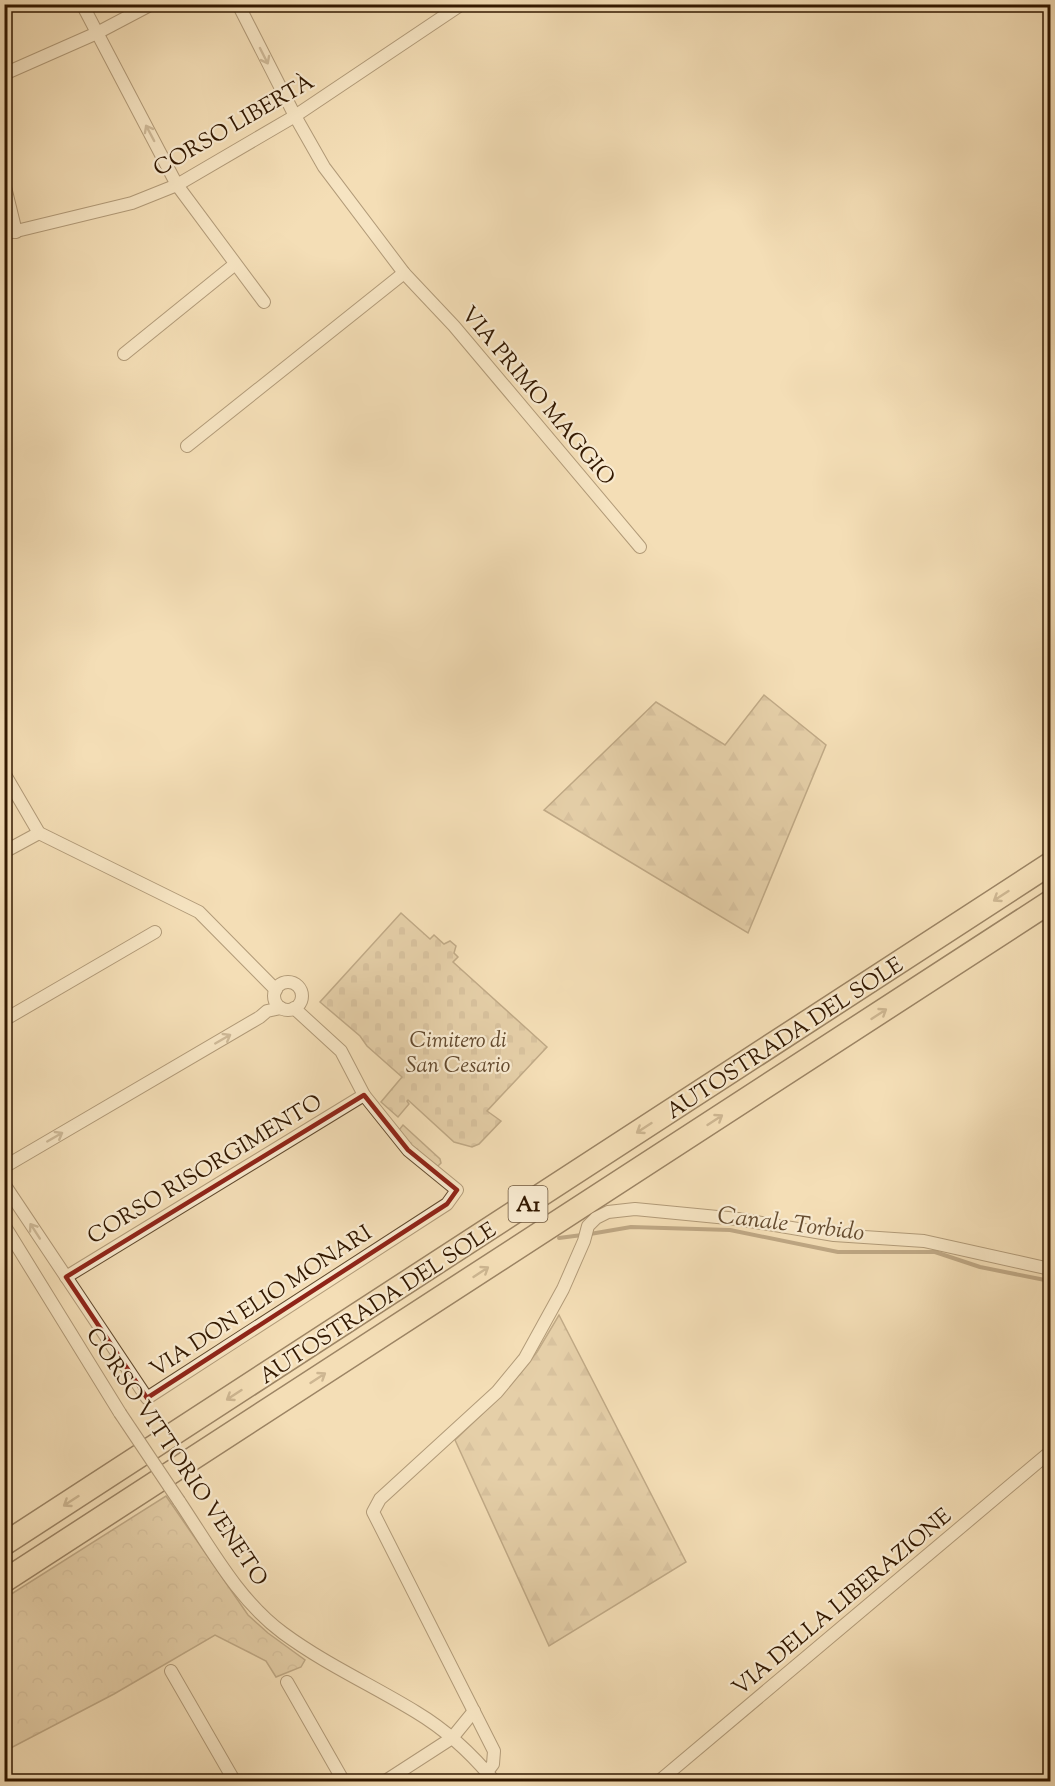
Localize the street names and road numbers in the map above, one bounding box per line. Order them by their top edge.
street label: CORSO LIBERTÀ [147,66,321,186]
street label: VIA PRIMO MAGGIO [452,300,621,493]
street label: AUTOSTRADA DEL SOLE [661,951,910,1128]
street label: CORSO RISORGIMENTO [82,1088,329,1254]
road number: A1 [508,1186,548,1222]
street label: AUTOSTRADA DEL SOLE [254,1216,503,1393]
street label: VIA DON ELIO MONARI [144,1218,379,1387]
street label: CORSO VITTORIO VENETO [77,1322,274,1593]
street label: VIA DELLA LIBERAZIONE [726,1502,960,1705]

